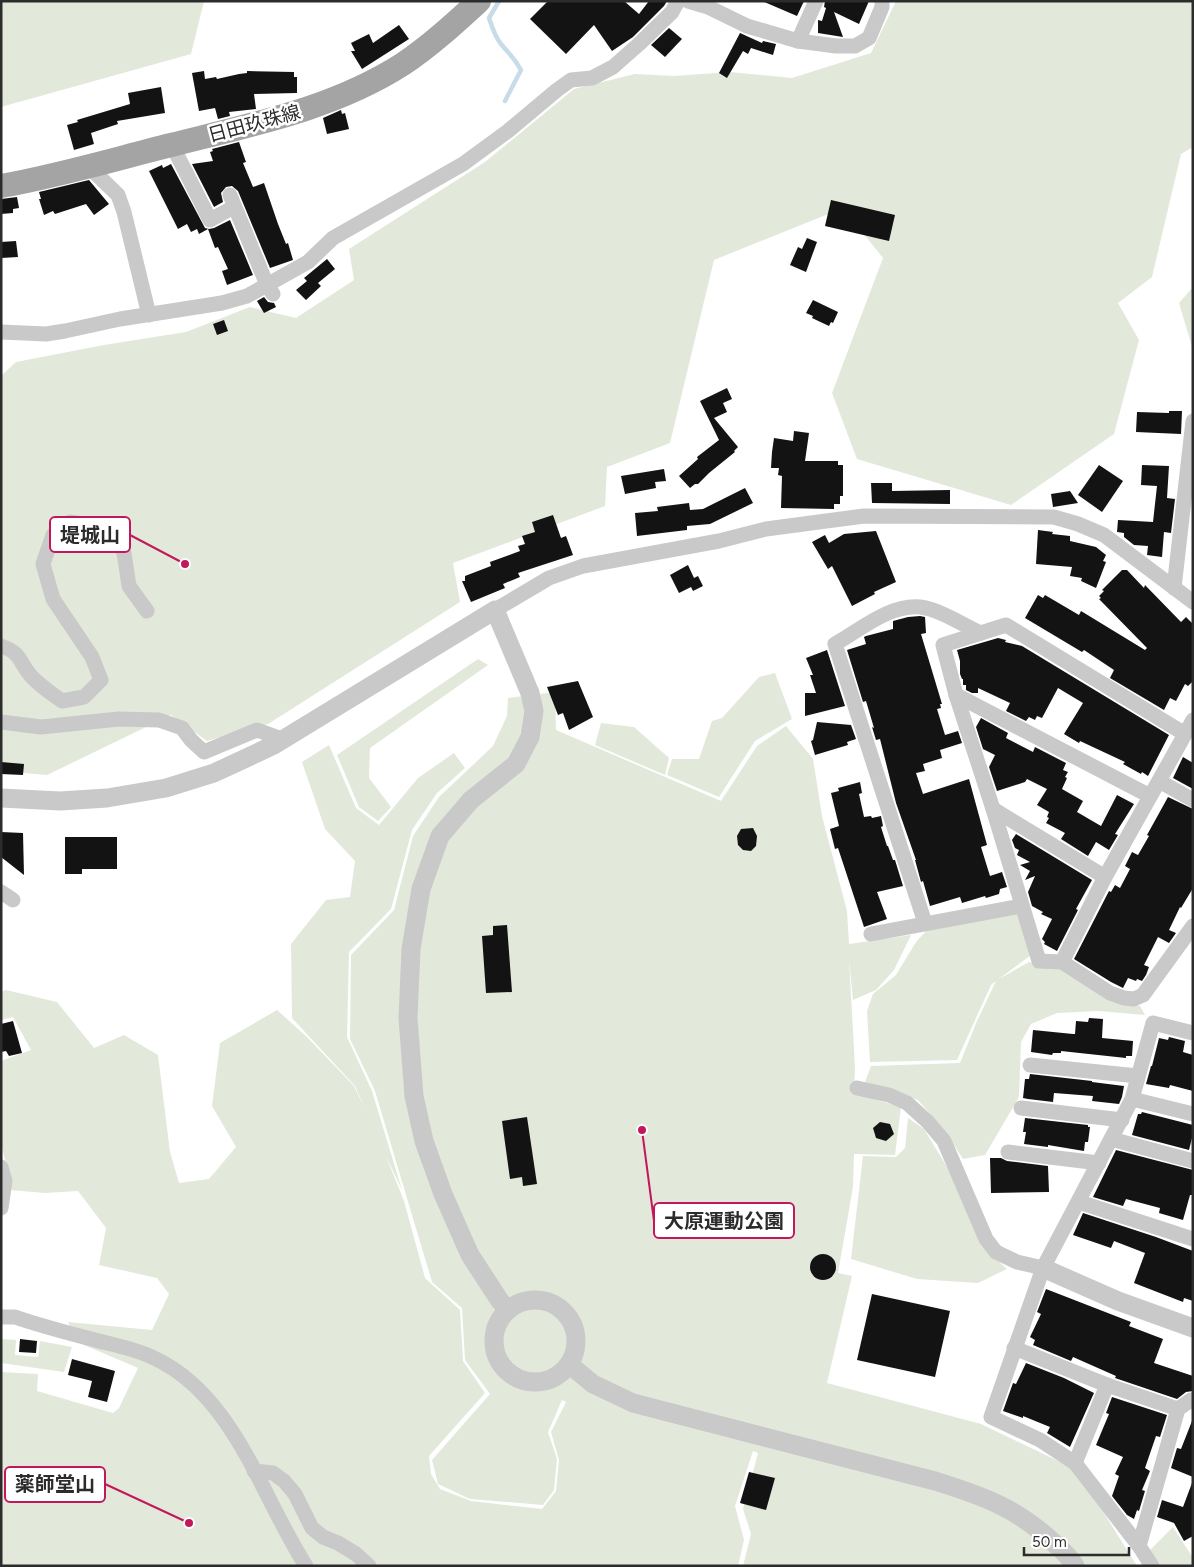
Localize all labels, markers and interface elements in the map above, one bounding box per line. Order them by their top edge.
street label: 日田玖珠線 [205,100,303,147]
callout: 堤城山 [50,517,130,552]
text: 堤城山 [60,523,120,547]
callout: 大原運動公園 [654,1203,794,1238]
text: 大原運動公園 [664,1209,784,1233]
callout: 薬師堂山 [5,1467,105,1502]
text: 薬師堂山 [15,1472,95,1496]
scale bar [1024,1524,1129,1556]
text: 50 m [1032,1533,1067,1551]

